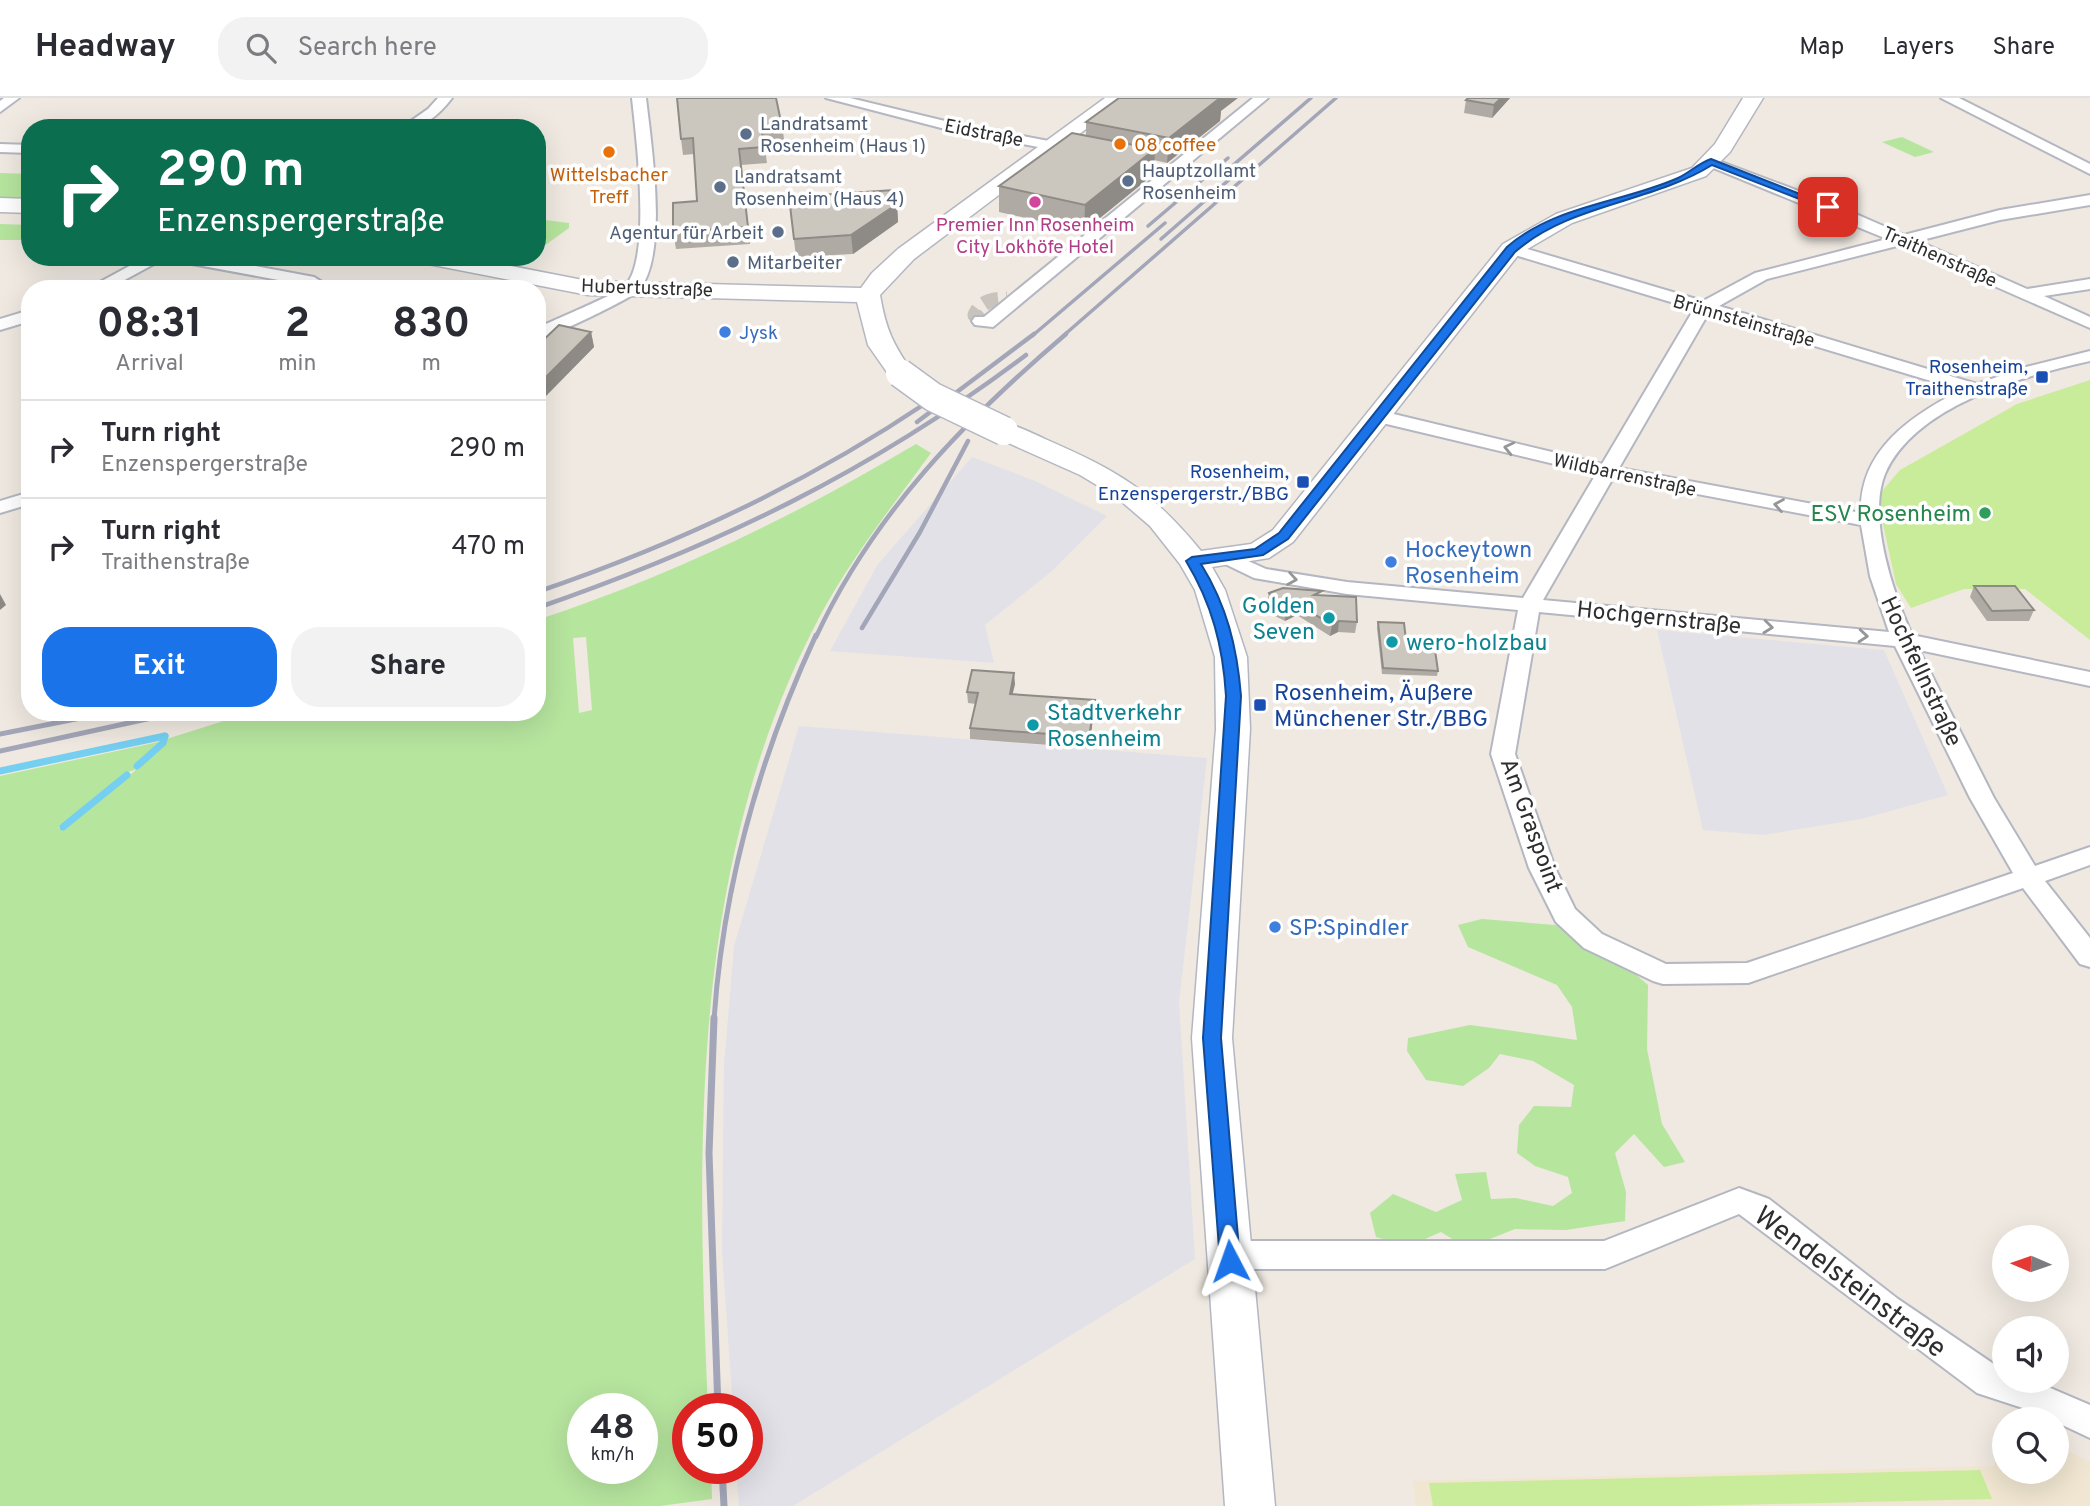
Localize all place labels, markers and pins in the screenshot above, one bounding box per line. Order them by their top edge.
place label: Landratsamt Rosenheim (Haus 1) [760,113,926,159]
marker: Landratsamt Rosenheim (Haus 1) [738,126,754,142]
place label: 08 coffee [1134,134,1216,158]
marker: 08 coffee [1112,136,1128,152]
marker: Wittelsbacher Treff [601,144,617,160]
place label: Hauptzollamt Rosenheim [1142,160,1256,206]
place label: Wittelsbacher Treff [550,164,669,210]
place label: Landratsamt Rosenheim (Haus 4) [734,166,905,212]
marker: Hauptzollamt Rosenheim [1120,173,1136,189]
pin [1798,177,1858,237]
marker: Landratsamt Rosenheim (Haus 4) [712,179,728,195]
marker: Premier Inn Rosenheim City Lokhöfe Hotel [1027,194,1043,210]
place label: Premier Inn Rosenheim City Lokhöfe Hotel [936,214,1134,260]
place label: Agentur für Arbeit [609,222,764,246]
marker: Agentur für Arbeit [770,224,786,240]
place label: Mitarbeiter [747,252,843,276]
marker: Mitarbeiter [725,254,741,270]
place label: Jysk [739,322,778,346]
marker: Jysk [717,324,733,340]
place label: Rosenheim, Traithenstraße [1905,356,2028,402]
marker: Rosenheim, Traithenstraße [2034,369,2050,385]
place label: Rosenheim, Enzenspergerstr./BBG [1098,461,1289,507]
marker: Rosenheim, Enzenspergerstr./BBG [1295,474,1311,490]
place label: ESV Rosenheim [1811,501,1971,530]
marker: ESV Rosenheim [1977,505,1993,521]
place label: Hockeytown Rosenheim [1405,537,1532,592]
marker: Hockeytown Rosenheim [1383,554,1399,570]
place label: Golden Seven [1242,593,1315,648]
marker: Golden Seven [1321,610,1337,626]
place label: wero-holzbau [1406,630,1547,659]
marker: wero-holzbau [1384,634,1400,650]
place label: Rosenheim, Äußere Münchener Str./BBG [1274,679,1488,735]
marker: Rosenheim, Äußere Münchener Str./BBG [1252,697,1268,713]
place label: Stadtverkehr Rosenheim [1047,700,1182,755]
marker: Stadtverkehr Rosenheim [1025,717,1041,733]
place label: SP:Spindler [1289,915,1409,944]
marker: SP:Spindler [1267,919,1283,935]

